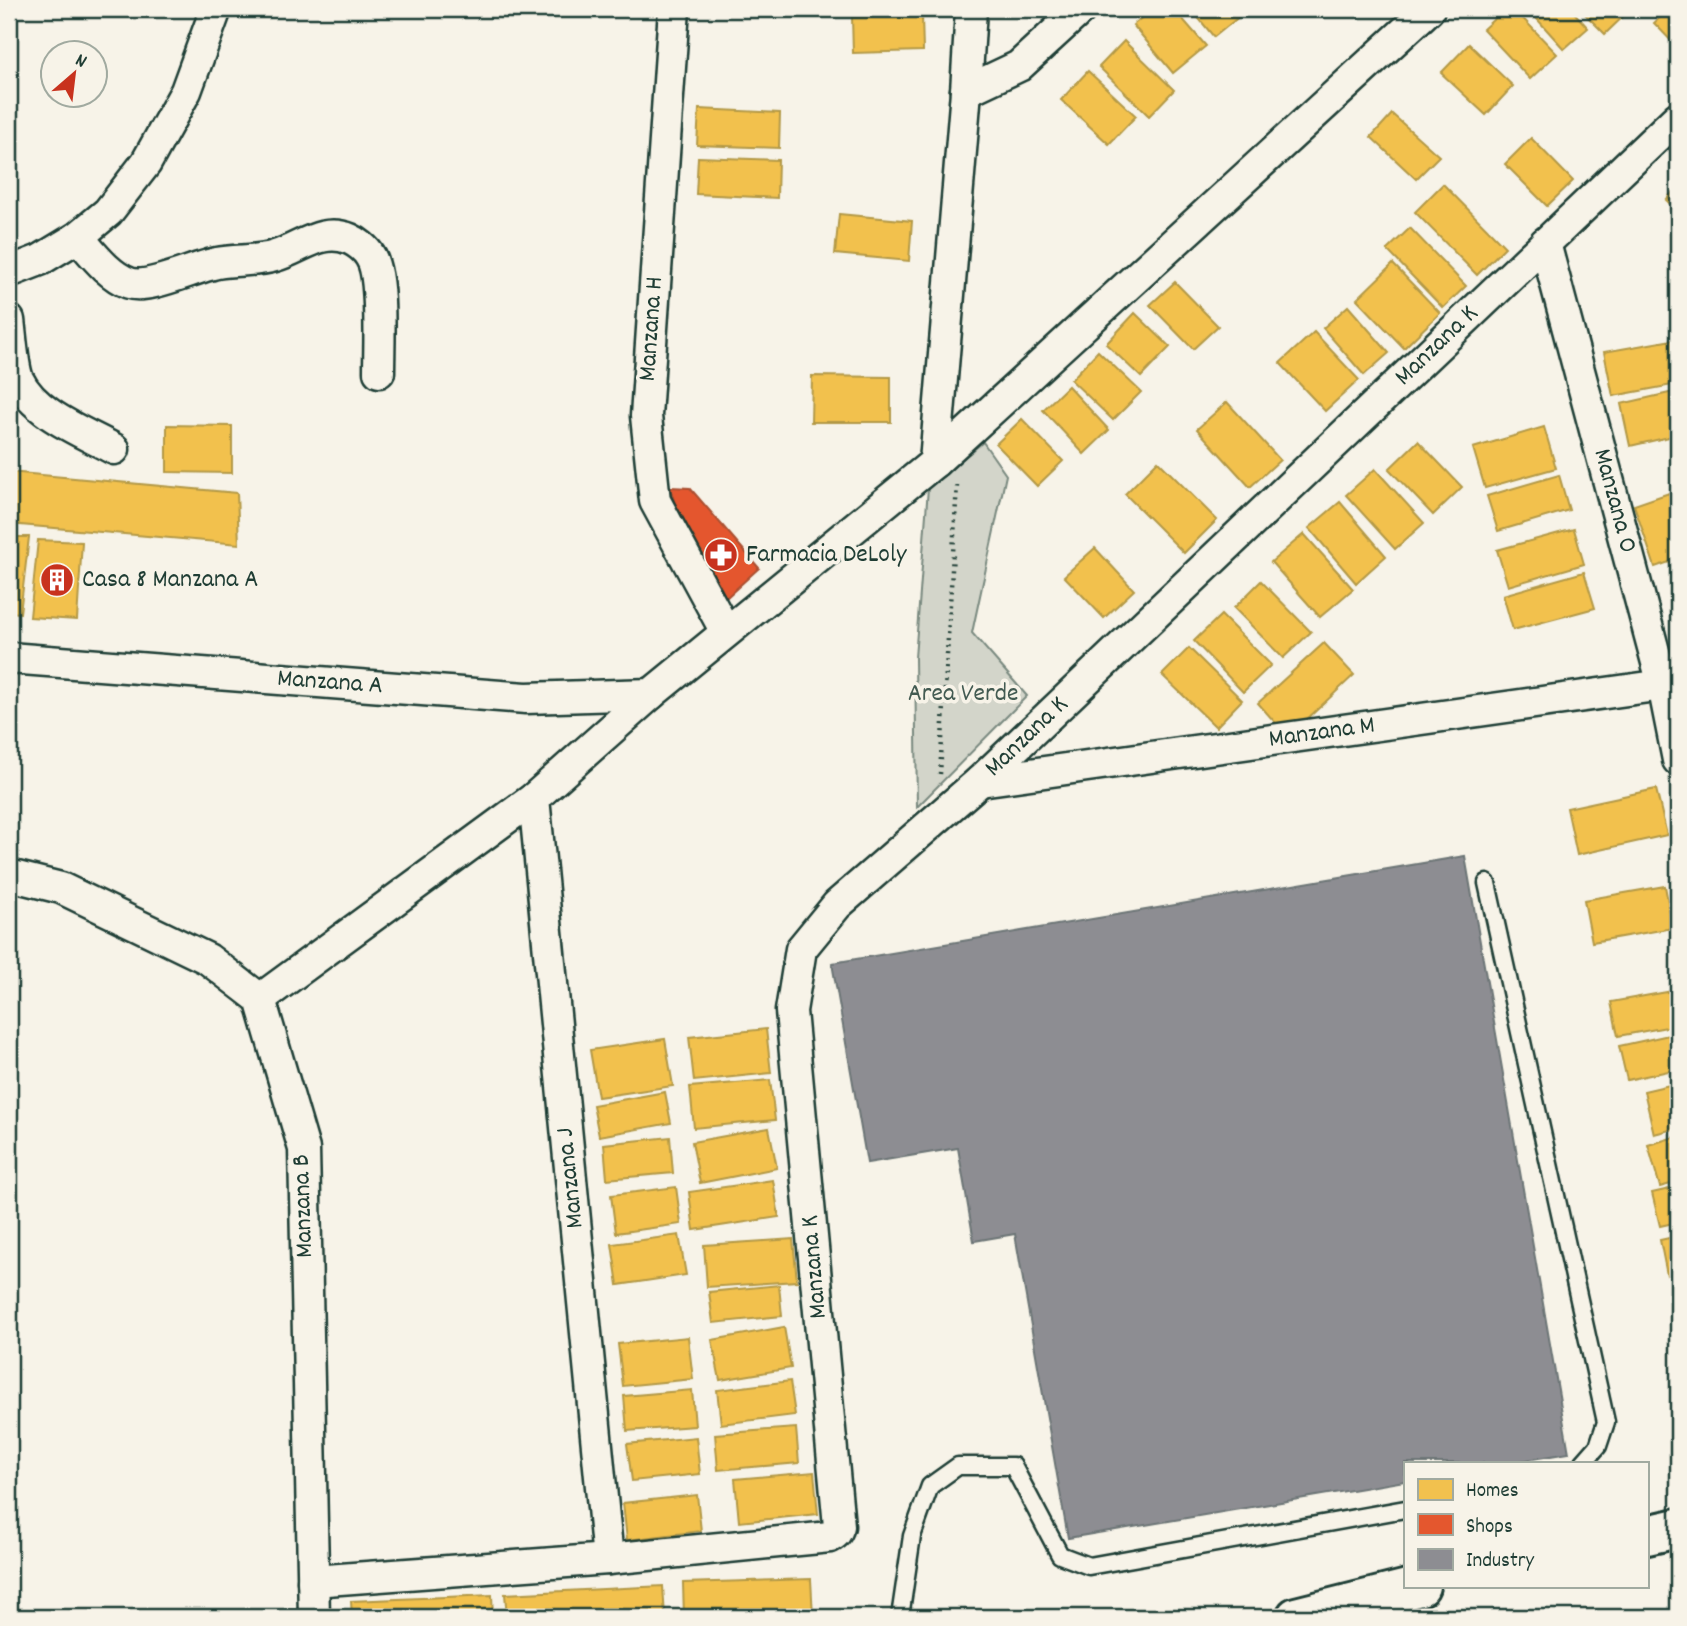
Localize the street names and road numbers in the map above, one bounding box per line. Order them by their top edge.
street label: Manzana H [630,275,674,383]
street label: Manzana K [1387,297,1487,395]
street label: Manzana O [1582,445,1646,557]
street label: Manzana A [276,661,384,705]
street label: Manzana K [977,688,1077,786]
street label: Manzana M [1266,707,1378,759]
street label: Manzana J [547,1126,595,1230]
street label: Manzana B [284,1153,324,1259]
street label: Manzana K [792,1214,838,1320]

